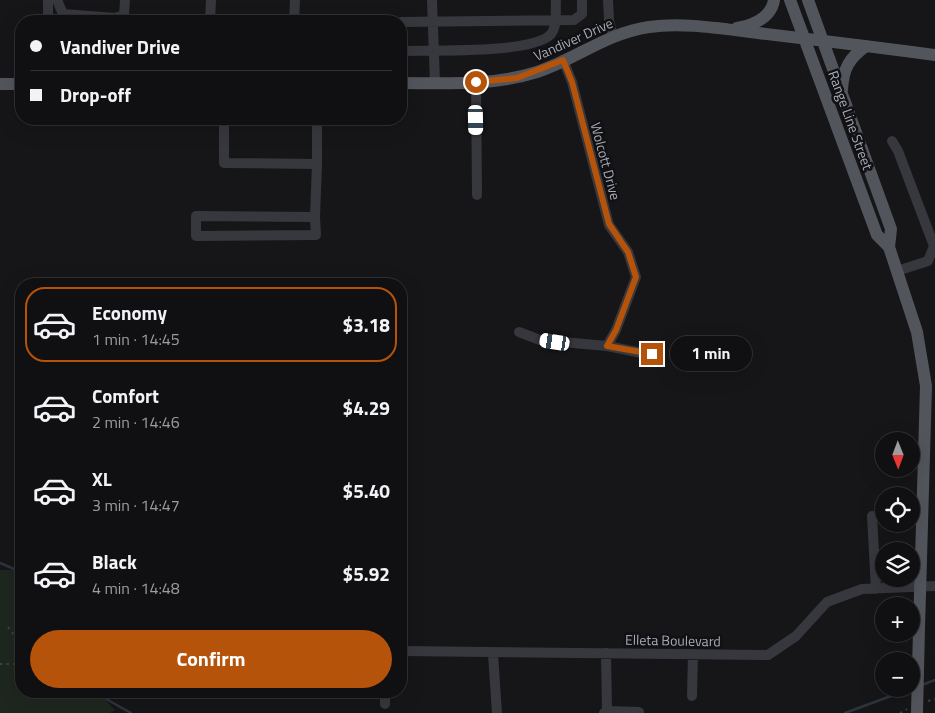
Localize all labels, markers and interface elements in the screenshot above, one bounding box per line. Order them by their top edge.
street label: Vandiver Drive [530,12,616,66]
text: Vandiver Drive [60,32,180,61]
street label: Range Line Street [823,68,879,173]
route start [465,71,487,93]
text: Drop-off [60,80,131,109]
car [468,105,483,135]
street label: Wolcott Drive [586,120,626,202]
text: Economy [92,298,167,327]
icon: car [32,302,77,347]
text: $3.18 [343,310,390,339]
text: 1 min · 14:45 [92,327,180,351]
car [539,332,570,352]
callout: 1 min [670,336,752,372]
text: 1 min [692,341,730,365]
route end [641,343,663,365]
text: Comfort [92,381,159,410]
icon: car [32,385,77,430]
text: $4.29 [343,393,390,422]
text: 2 min · 14:46 [92,410,180,434]
north arrow [875,432,920,478]
map controls [875,432,920,697]
text: XL [92,464,112,493]
icon: car [32,468,77,513]
text: $5.40 [343,476,390,505]
button: locate [875,487,920,532]
text: 3 min · 14:47 [92,493,180,517]
button: layers [875,542,920,587]
text: Black [92,547,137,576]
icon: car [32,551,77,596]
text: $5.92 [343,559,390,588]
text: 4 min · 14:48 [92,576,180,600]
button: + [875,597,920,642]
street label: Elleta Boulevard [625,629,721,651]
button: Confirm [30,630,392,688]
button: − [875,652,920,697]

